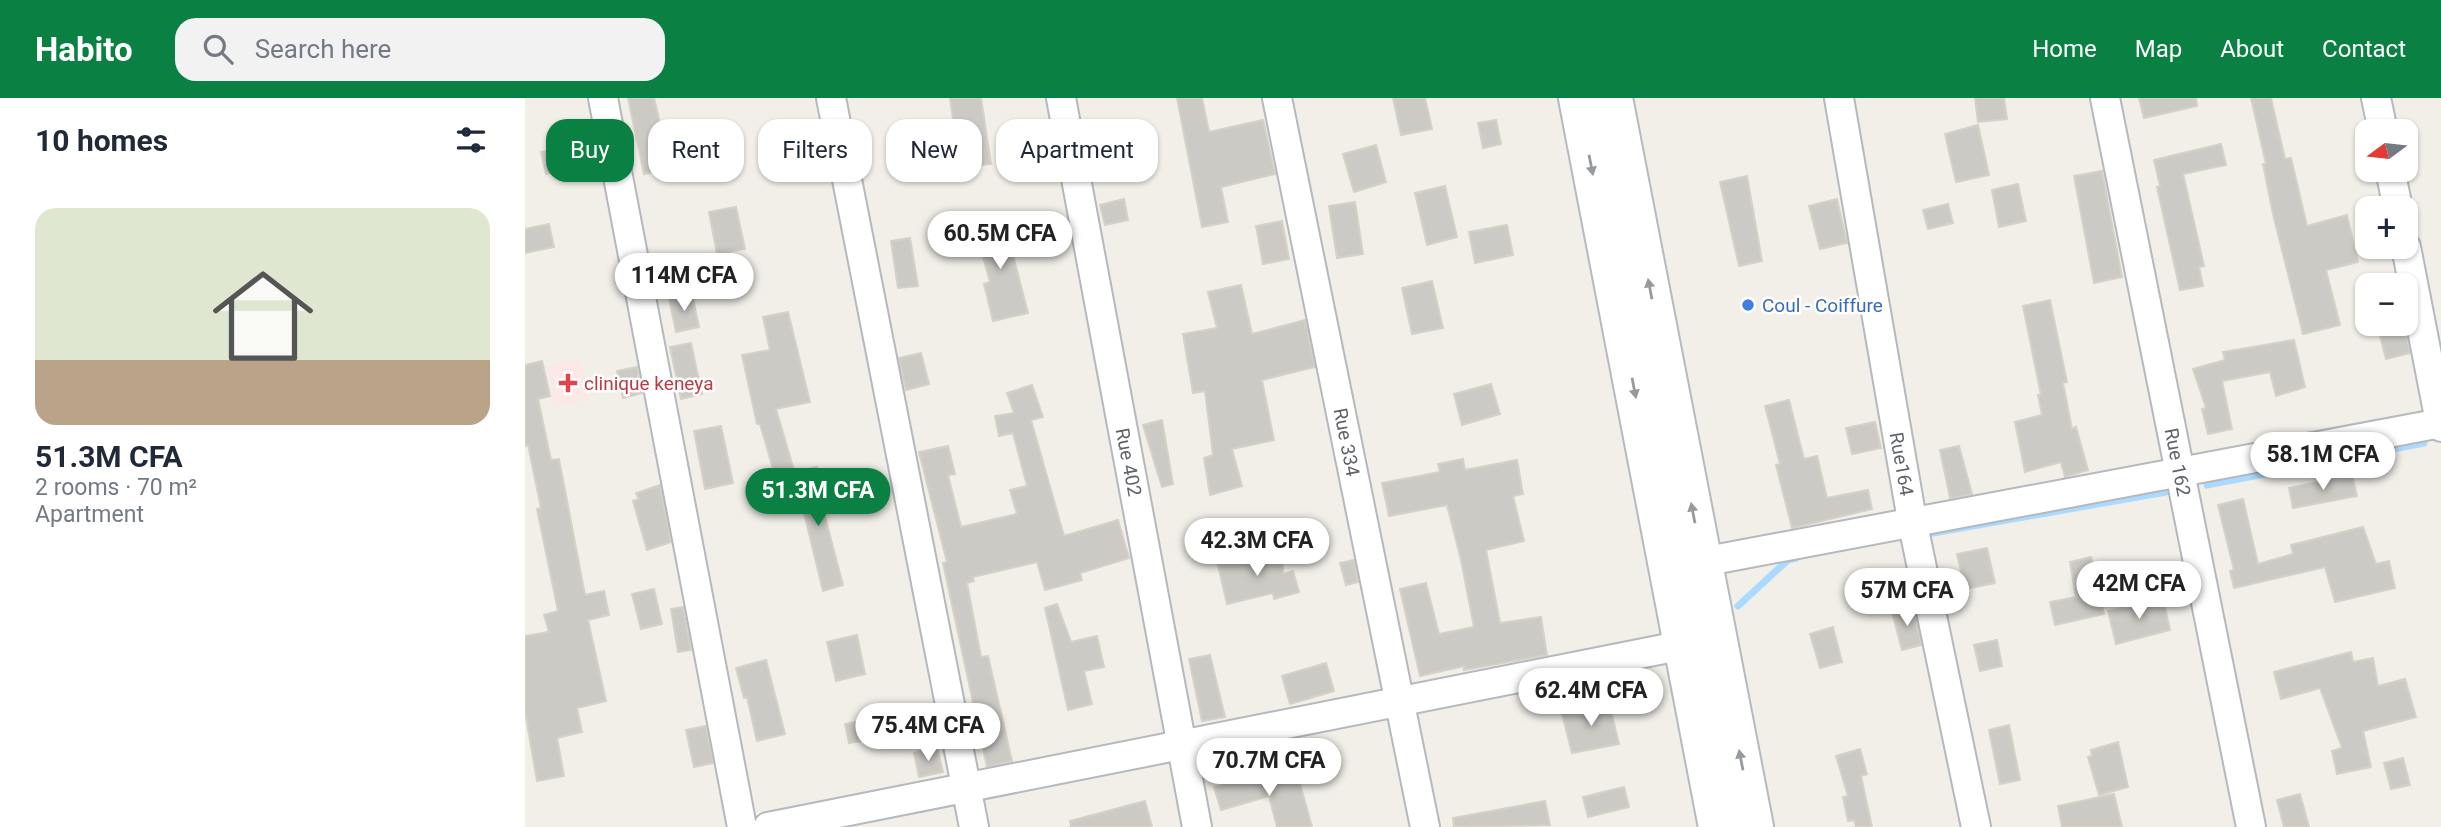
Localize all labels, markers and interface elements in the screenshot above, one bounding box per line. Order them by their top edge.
search box [175,18,665,81]
text: Habito [35,30,133,69]
icon: search [199,30,237,68]
text: Search here [255,34,391,64]
text: Home [2032,35,2097,63]
text: Map [2135,35,2182,63]
text: About [2220,35,2284,63]
text: Contact [2322,35,2406,63]
chip: Buy [546,119,634,182]
chip: Rent [648,119,744,182]
chip: Filters [758,119,872,182]
chip: New [886,119,982,182]
chip: Apartment [996,119,1158,182]
north arrow [2355,119,2419,182]
map controls [2355,119,2418,336]
icon: filters [452,121,490,159]
text: 10 homes [35,123,168,158]
one-way arrow [1586,154,1597,176]
button: + [2355,196,2418,259]
pin: 60.5M CFA [920,212,1080,271]
text: 60.5M CFA [943,220,1057,247]
icon: home [200,253,326,379]
pin: 114M CFA [612,254,756,313]
text: 114M CFA [631,262,737,289]
button: − [2355,273,2418,336]
one-way arrow [1644,278,1655,300]
place label: Coul - Coiffure [1762,294,1883,317]
marker: Coul - Coiffure [1740,297,1756,313]
place label: clinique keneya [584,372,714,395]
marker: clinique keneya [558,373,578,393]
one-way arrow [1629,377,1640,399]
street label: Rue 334 [1329,406,1364,478]
street label: Rue 402 [1111,426,1146,498]
street label: Rue 162 [2160,426,2195,498]
street label: Rue164 [1885,430,1918,498]
pin: 58.1M CFA [2243,432,2403,492]
text: 51.3M CFA [35,439,183,474]
text: 58.1M CFA [2266,441,2380,468]
pin: 51.3M CFA [738,468,898,528]
text: 2 rooms · 70 m² [35,474,197,501]
text: 51.3M CFA [761,477,875,504]
text: Apartment [35,501,144,528]
one-way arrow [1687,501,1698,523]
pin: 42.3M CFA [1177,518,1337,578]
text: 42.3M CFA [1200,527,1314,554]
pin: 42M CFA [2074,561,2204,621]
pin: 57M CFA [1842,568,1972,628]
text: 42M CFA [2092,570,2186,597]
text: 57M CFA [1860,577,1954,604]
pin: 62.4M CFA [1511,668,1671,728]
text: 62.4M CFA [1534,677,1648,704]
pin: 75.4M CFA [848,704,1008,763]
text: 75.4M CFA [871,712,985,739]
pin: 70.7M CFA [1189,738,1349,798]
text: 70.7M CFA [1212,747,1326,774]
one-way arrow [1735,749,1746,771]

